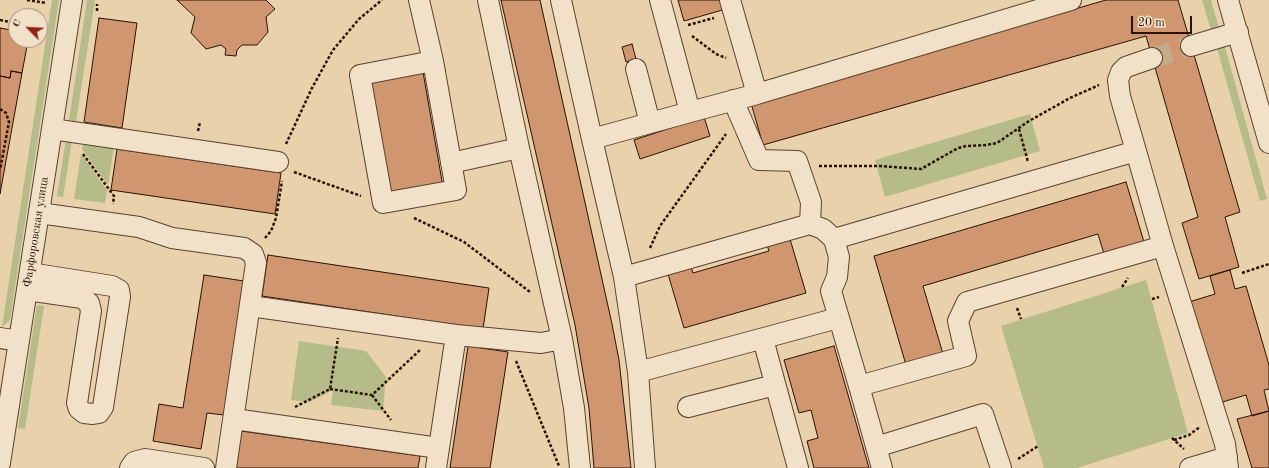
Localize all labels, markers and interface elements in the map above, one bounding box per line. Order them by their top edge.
north arrow [8,8,48,48]
scale bar [1133,8,1194,34]
text: 20 m [1138,17,1165,29]
text: С [11,18,24,29]
street label: Фарфоровская улица [20,176,52,288]

